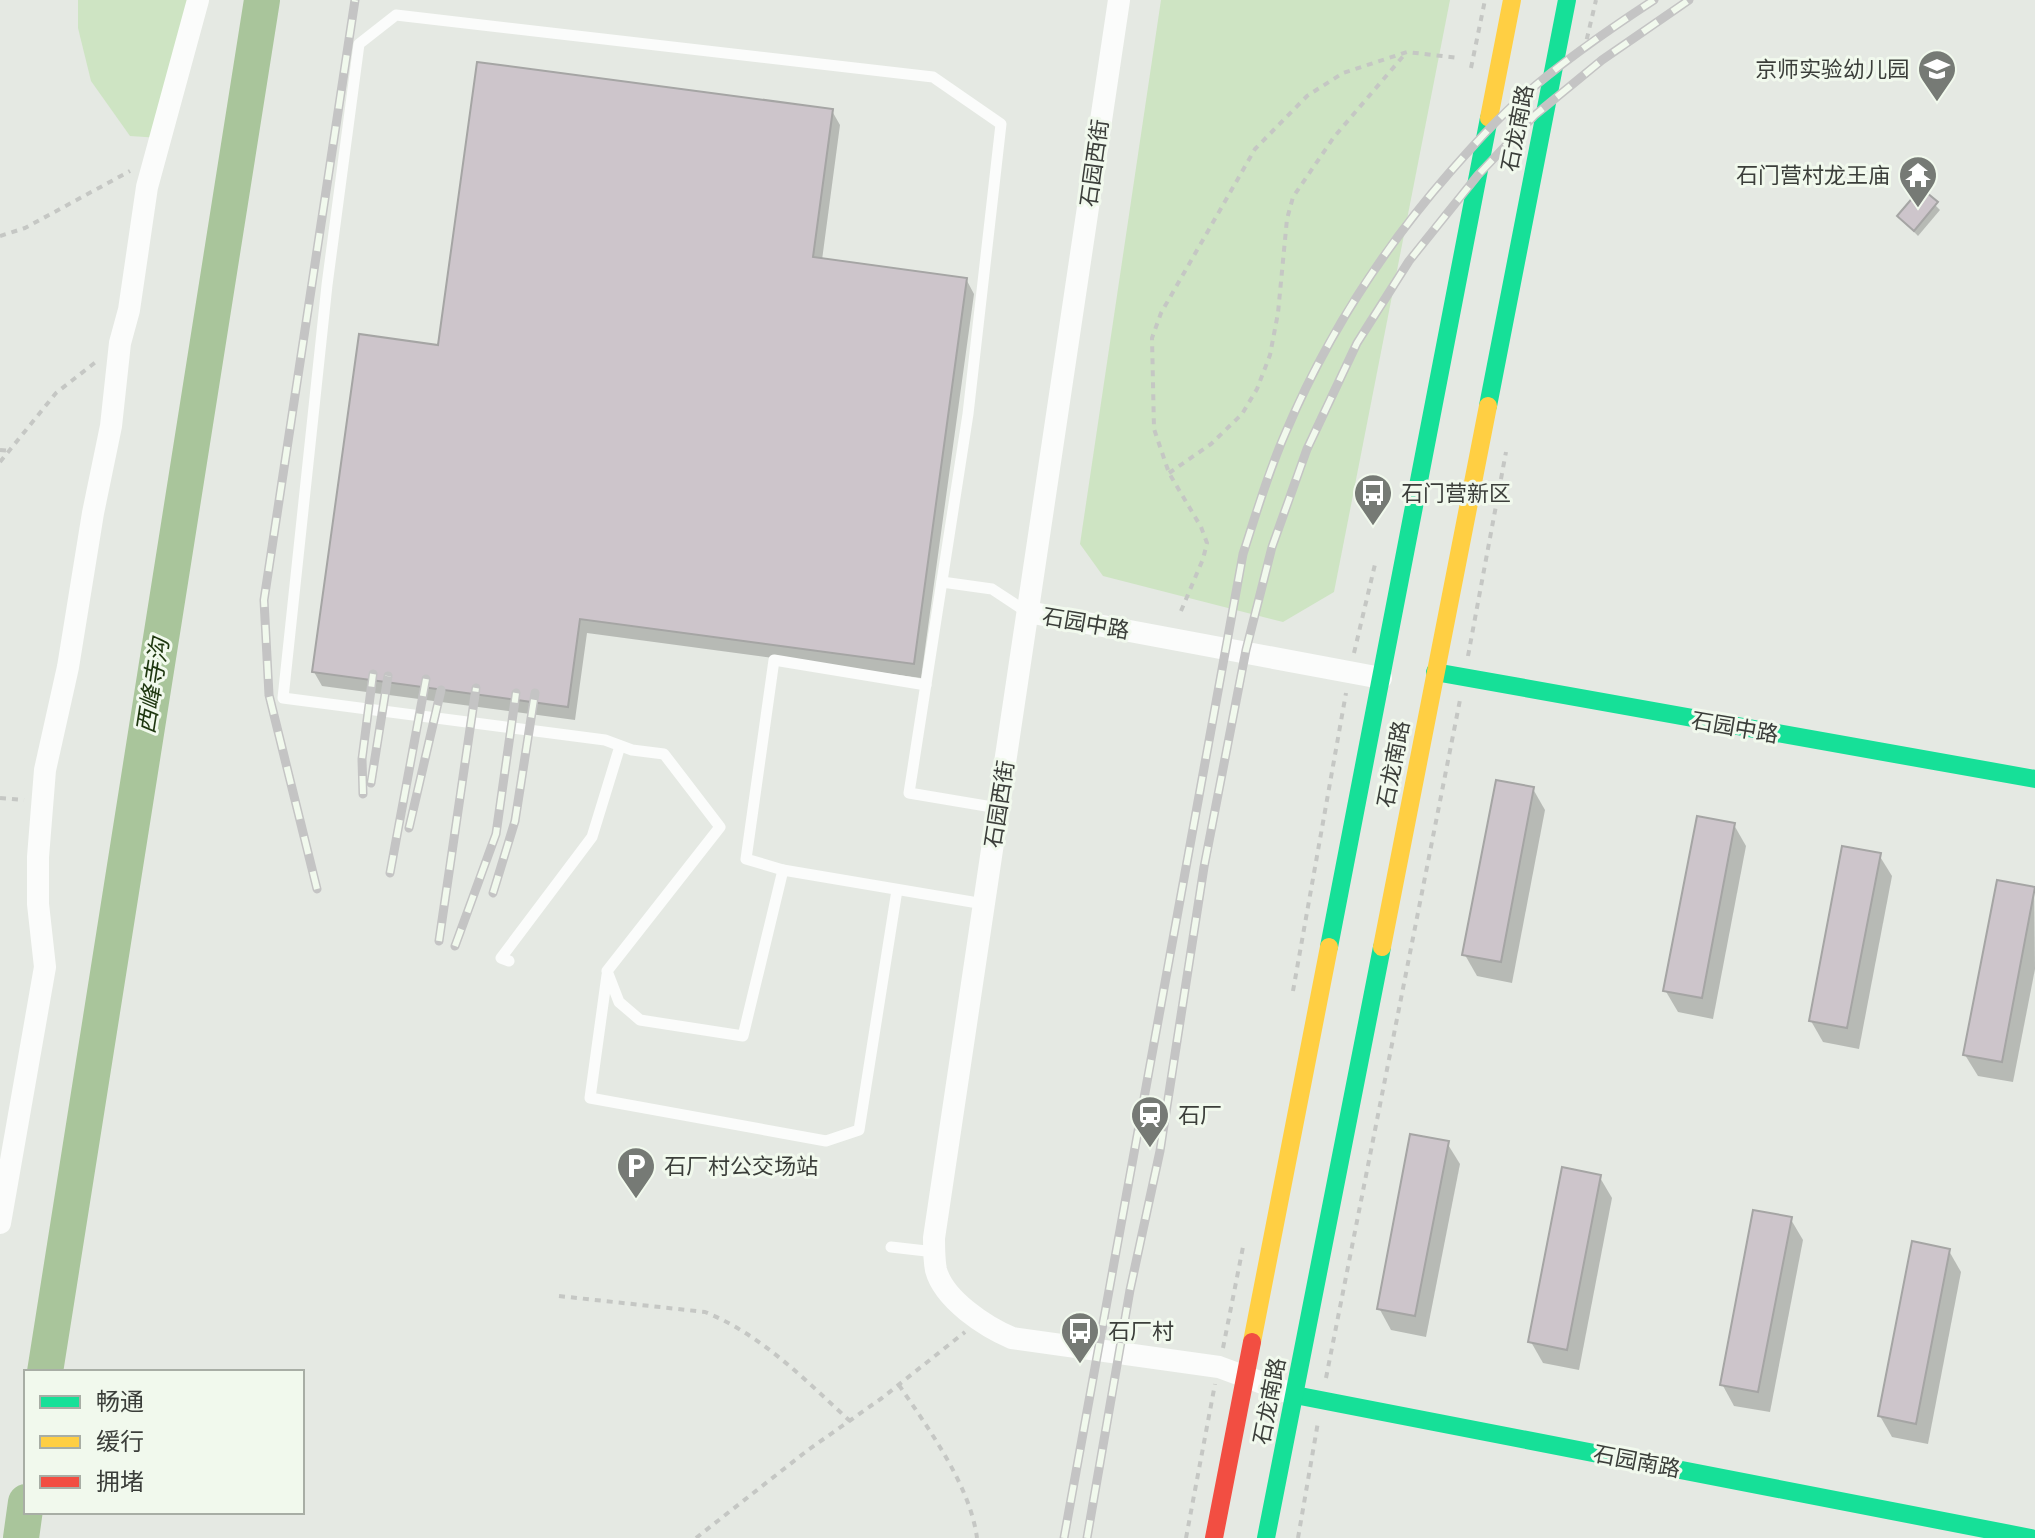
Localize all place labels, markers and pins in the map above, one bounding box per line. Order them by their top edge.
school or university icon: 京师实验幼儿园 [1916,48,1958,103]
place label: 京师实验幼儿园 [1755,56,1909,83]
temple icon: 石门营村龙王庙 [1897,154,1939,209]
place label: 石门营村龙王庙 [1736,162,1890,189]
bus stop icon: 石门营新区 [1352,472,1394,527]
place label: 石门营新区 [1401,480,1511,507]
station icon: 石厂 [1129,1094,1171,1149]
place label: 石厂 [1178,1102,1222,1129]
parking icon: 石厂村公交场站 [615,1145,657,1200]
place label: 石厂村公交场站 [664,1153,818,1180]
bus stop icon: 石厂村 [1059,1310,1101,1365]
place label: 石厂村 [1108,1318,1174,1345]

